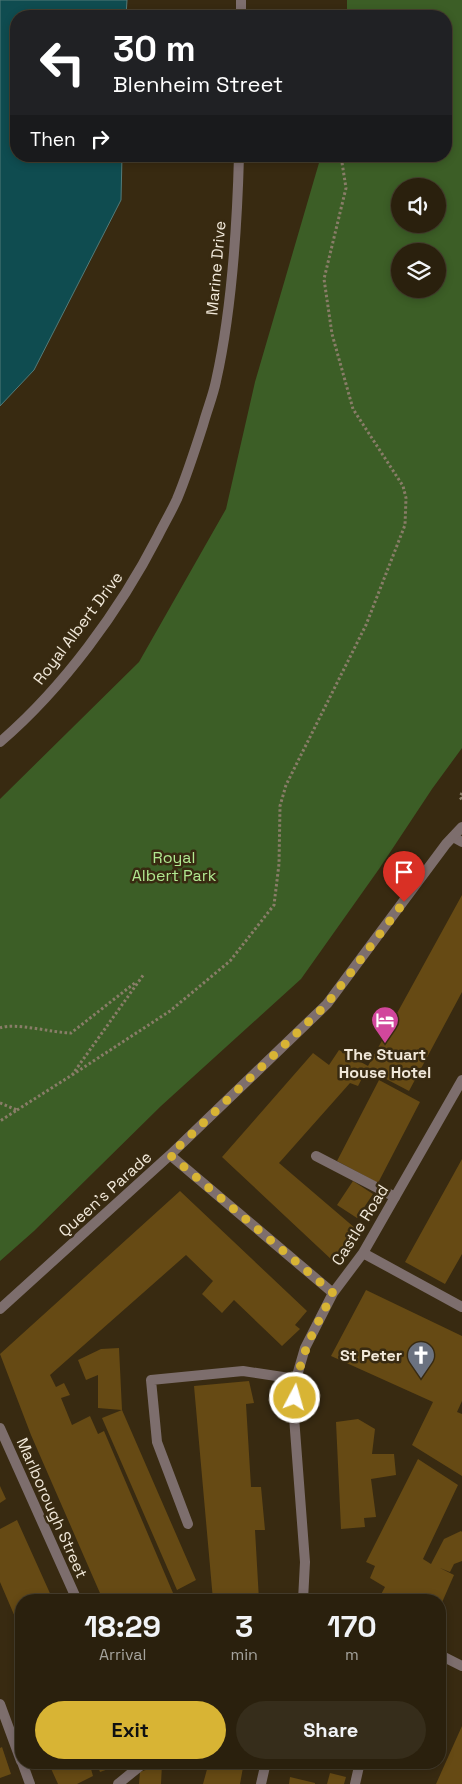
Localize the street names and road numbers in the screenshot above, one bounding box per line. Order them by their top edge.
street label: Marine Drive [201,220,231,316]
street label: Royal Albert Drive [29,567,127,689]
street label: Queen's Parade [54,1147,156,1241]
street label: Castle Road [327,1181,393,1269]
street label: Marlborough Street [12,1434,92,1582]

